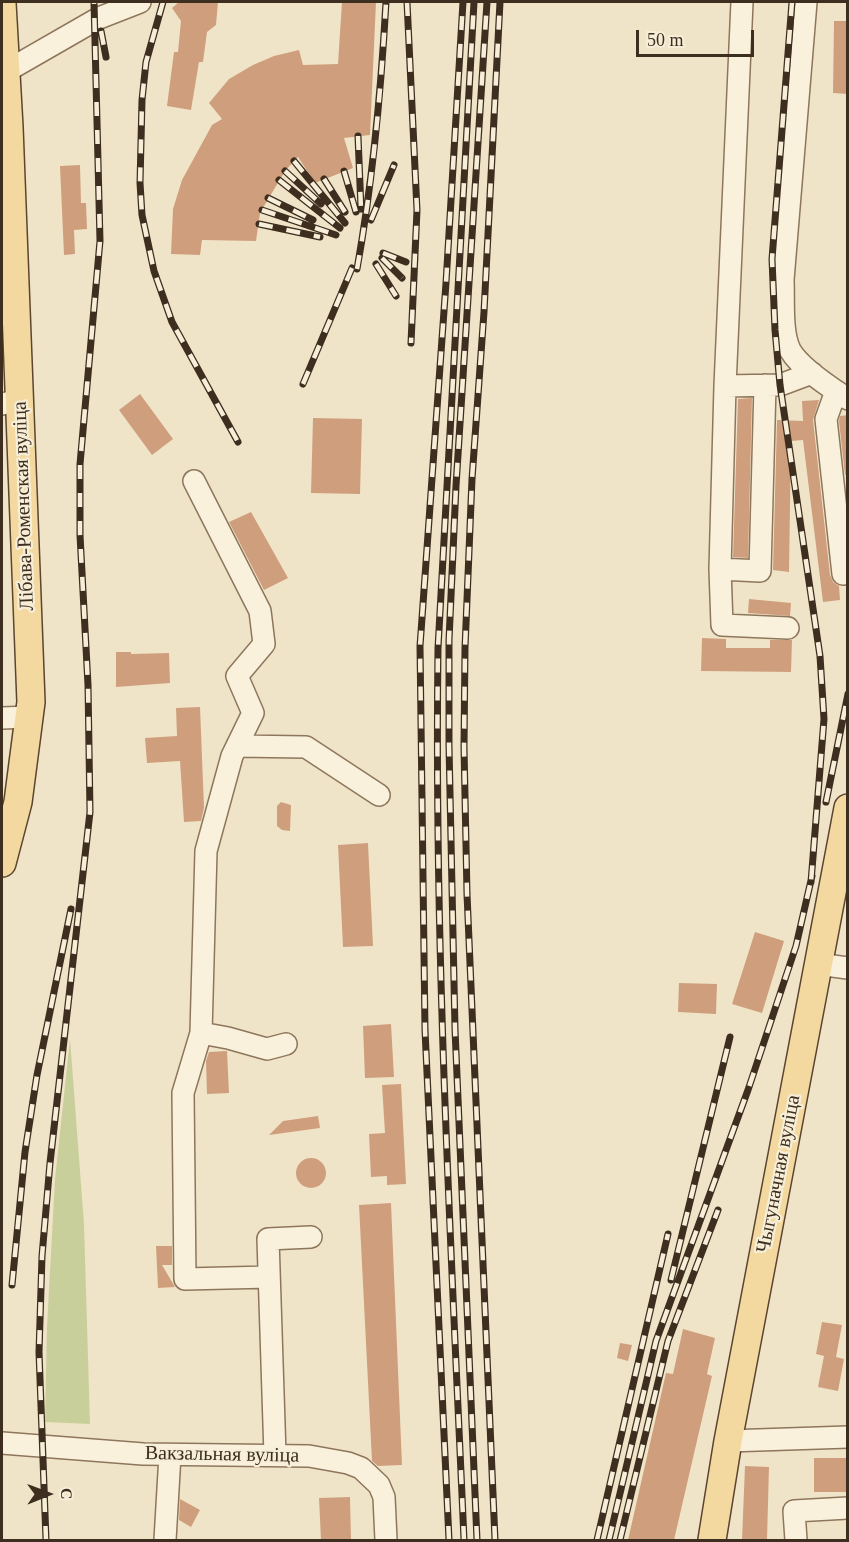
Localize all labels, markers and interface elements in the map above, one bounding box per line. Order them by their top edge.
scale bar [639,18,758,56]
text: 50 m [647,30,684,50]
street label: Лібава-Роменская вуліца [8,401,40,611]
street label: Чыгуначная вуліца [752,1093,806,1255]
street label: Вакзальная вуліца [145,1442,299,1468]
north arrow [18,1464,78,1524]
text: С [58,1488,75,1500]

